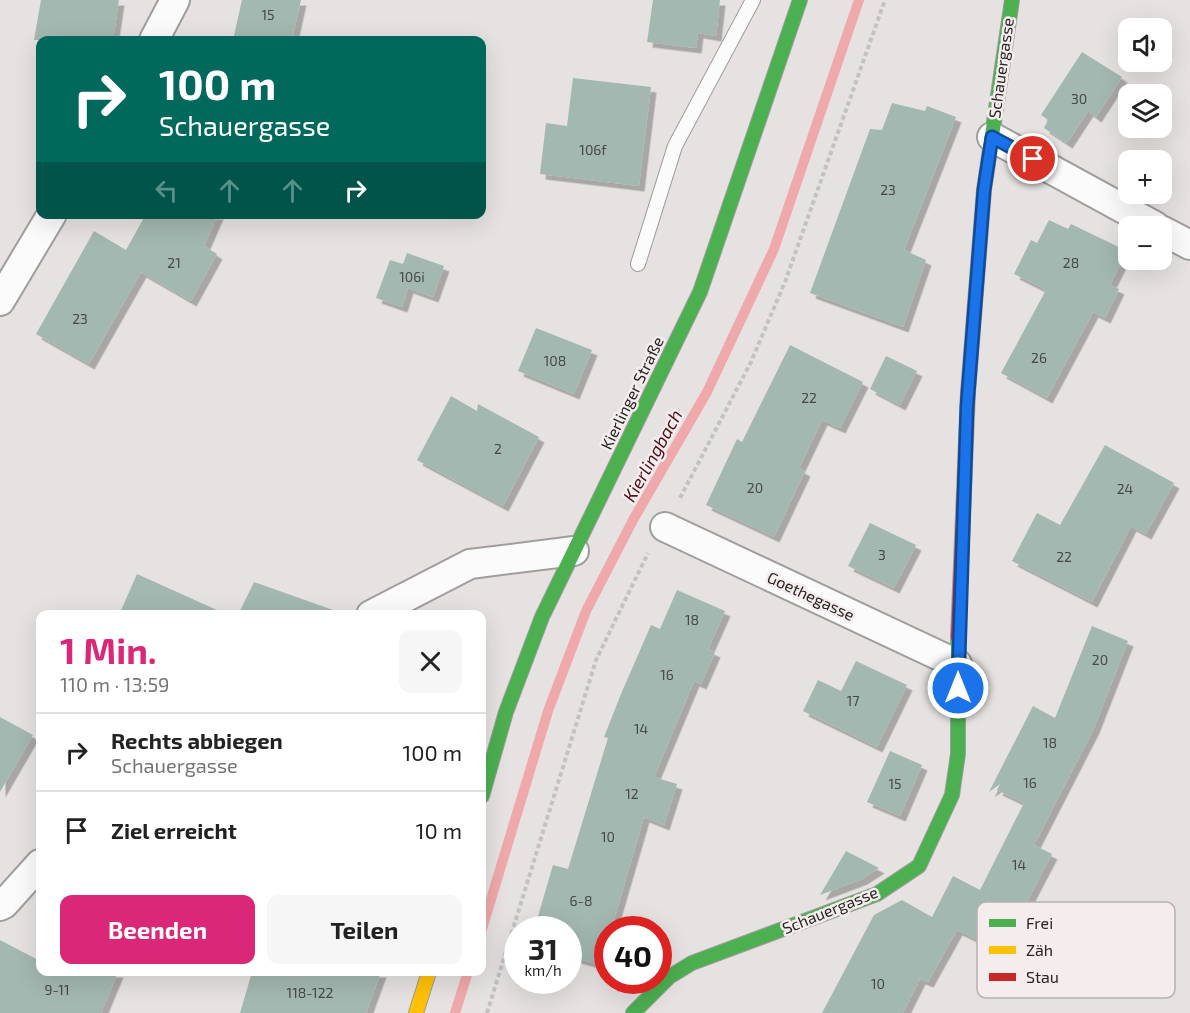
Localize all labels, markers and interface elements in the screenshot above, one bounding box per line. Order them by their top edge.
house number: 15 [261,6,275,23]
street label: Schauergasse [984,16,1017,119]
map controls [1118,18,1172,270]
button: sound [1118,18,1172,72]
text: 100 m [159,58,276,108]
icon: right [60,60,138,138]
button: layers [1118,84,1172,138]
house number: 30 [1071,90,1087,107]
text: Schauergasse [159,109,330,141]
pin [1007,133,1058,184]
house number: 106f [579,141,607,158]
icon: arrive [1016,142,1049,175]
button: + [1118,150,1172,204]
icon: left [150,174,183,207]
icon: ahead [213,174,246,207]
icon: ahead [276,174,309,207]
icon: right [339,174,372,207]
house number: 23 [880,181,896,198]
button: − [1118,216,1172,270]
house number: 21 [167,254,181,271]
house number: 28 [1063,254,1079,271]
house number: 106i [399,268,425,285]
house number: 23 [72,310,88,327]
street label: Kierlinger Straße [596,333,667,452]
house number: 26 [1031,349,1047,366]
house number: 108 [544,352,566,369]
house number: 22 [801,389,817,406]
water label: Kierlingbach [618,406,687,506]
house number: 2 [494,440,502,457]
house number: 20 [747,479,763,496]
house number: 24 [1117,480,1133,497]
house number: 3 [878,546,886,563]
house number: 22 [1056,548,1072,565]
street label: Goethegasse [765,567,858,624]
house number: 18 [685,611,699,628]
text: 1 Min. [60,628,157,671]
button: close [399,630,462,693]
house number: 20 [1092,651,1108,668]
position arrow [926,656,990,720]
house number: 16 [660,666,674,683]
text: 110 m · 13:59 [60,672,170,696]
house number: 17 [847,692,859,709]
house number: 14 [634,720,648,737]
text: Rechts abbiegen [111,727,283,753]
house number: 18 [1043,734,1057,751]
icon: right [60,736,93,769]
text: 100 m [403,739,462,765]
text: Schauergasse [111,753,238,777]
house number: 16 [1023,774,1037,791]
house number: 15 [888,775,902,792]
house number: 12 [625,785,639,802]
icon: arrive [60,814,93,847]
text: Ziel erreicht [111,817,237,843]
text: 10 m [416,817,462,843]
house number: 10 [601,828,615,845]
house number: 14 [1012,856,1026,873]
street label: Schauergasse [779,882,880,937]
house number: 6-8 [570,892,592,909]
button: Beenden [60,895,255,964]
button: Teilen [267,895,462,964]
legend [977,902,1175,998]
text: Frei [1026,913,1053,932]
speed limit sign: 40 [594,916,672,994]
text: 31 [528,930,558,966]
text: Zäh [1026,940,1053,959]
text: km/h [524,961,562,979]
text: Stau [1026,967,1059,986]
house number: 10 [871,975,885,992]
house number: 9-11 [45,981,70,998]
house number: 118-122 [287,984,334,1001]

